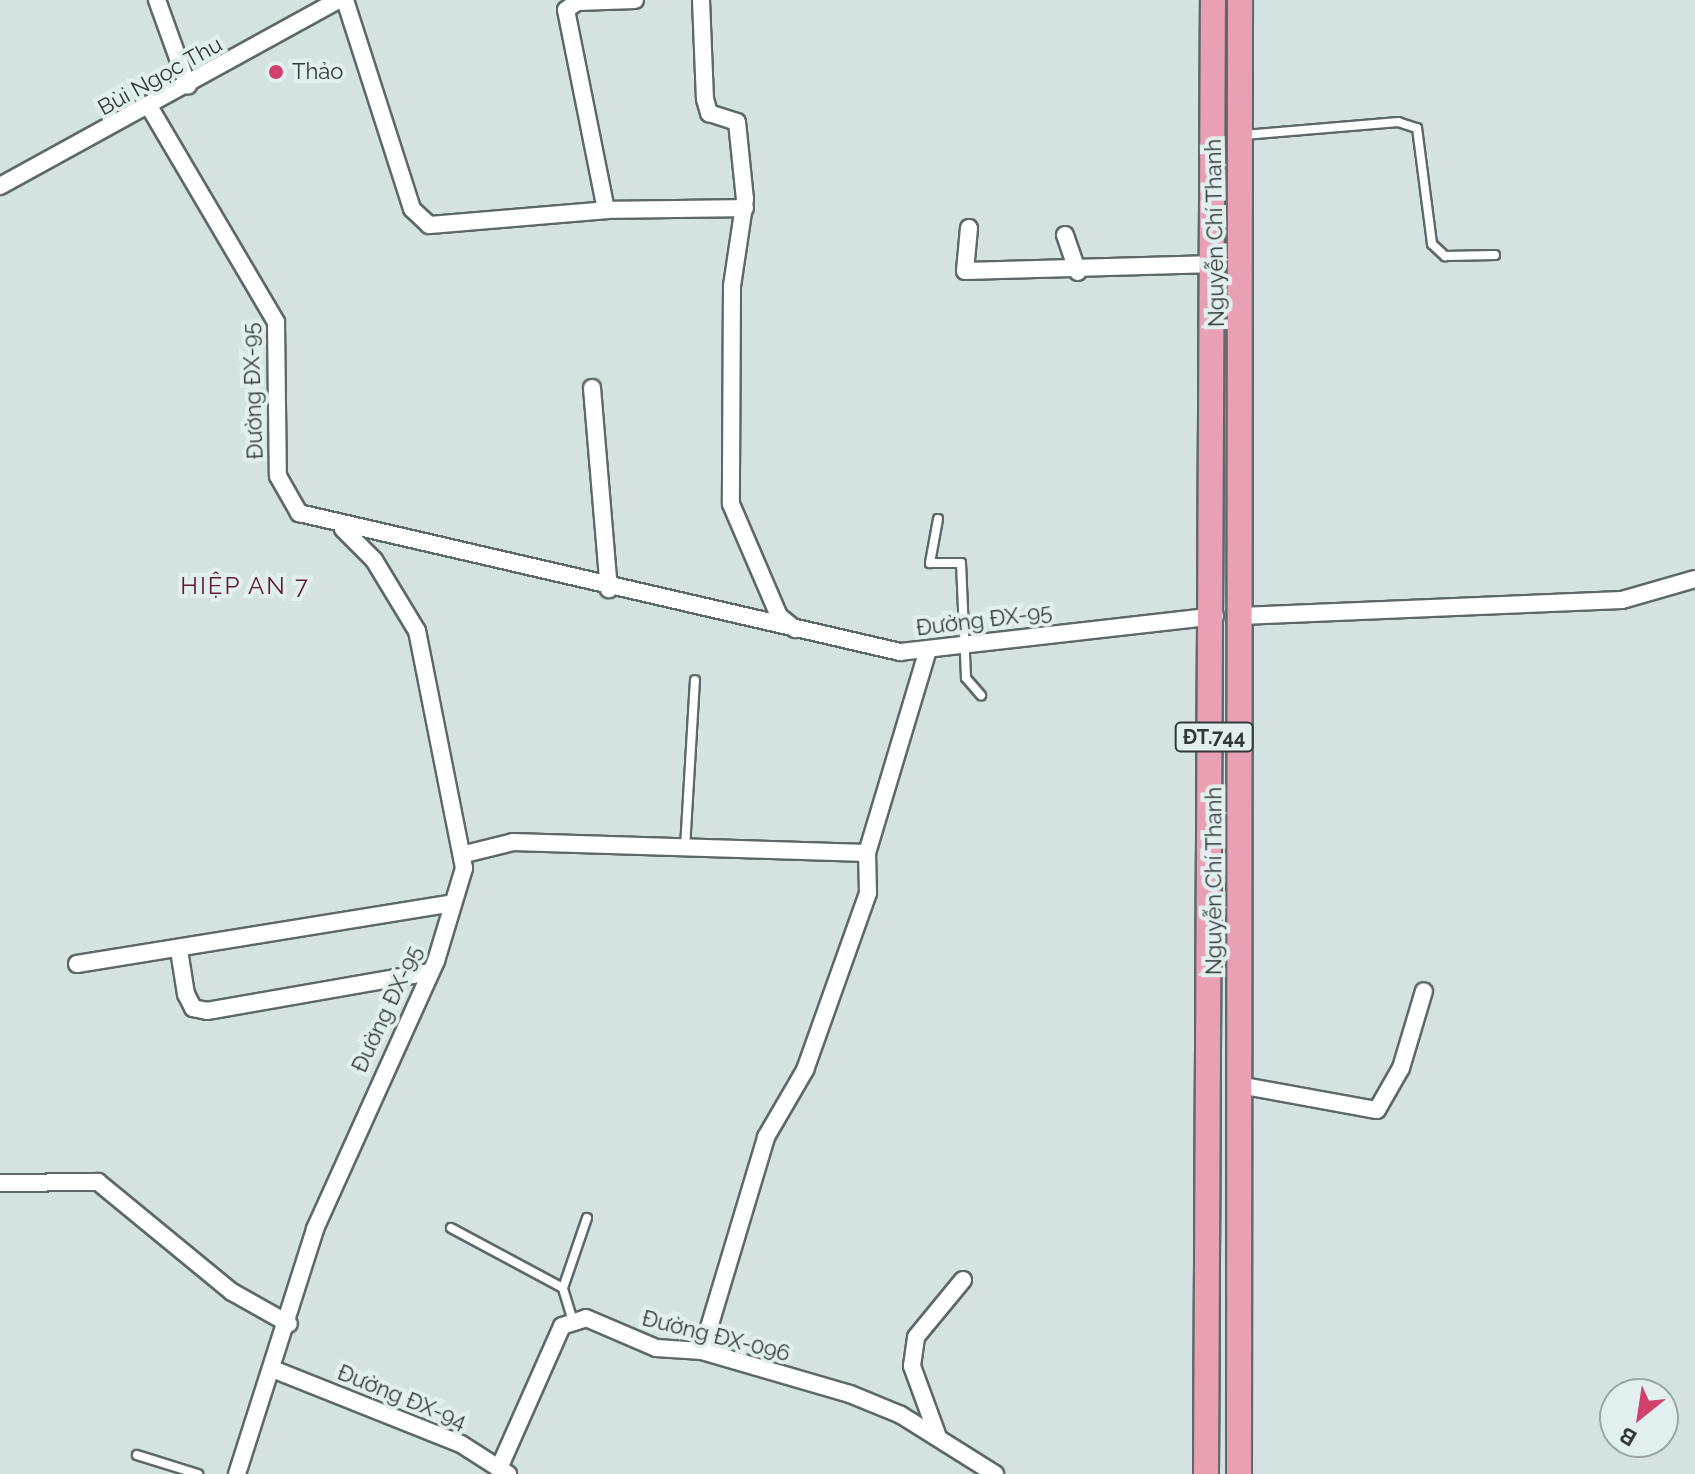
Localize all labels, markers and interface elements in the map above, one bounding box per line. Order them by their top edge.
street label: Bùi Ngọc Thu [93,31,227,121]
place label: Thảo [292,59,343,85]
marker: Thảo [267,63,285,81]
street label: Nguyễn Chí Thanh [1200,138,1230,328]
street label: Đường ĐX-95 [237,322,269,460]
district label: HIỆP AN 7 [179,572,311,600]
street label: Đường ĐX-95 [914,599,1054,641]
road number: ĐT.744 [1174,721,1254,753]
street label: Nguyễn Chí Thanh [1201,787,1227,975]
street label: Đường ĐX-95 [346,941,428,1077]
street label: Đường ĐX-096 [639,1305,793,1367]
street label: Đường ĐX-94 [334,1359,470,1435]
north arrow [1599,1378,1679,1458]
text: B [1615,1422,1641,1452]

